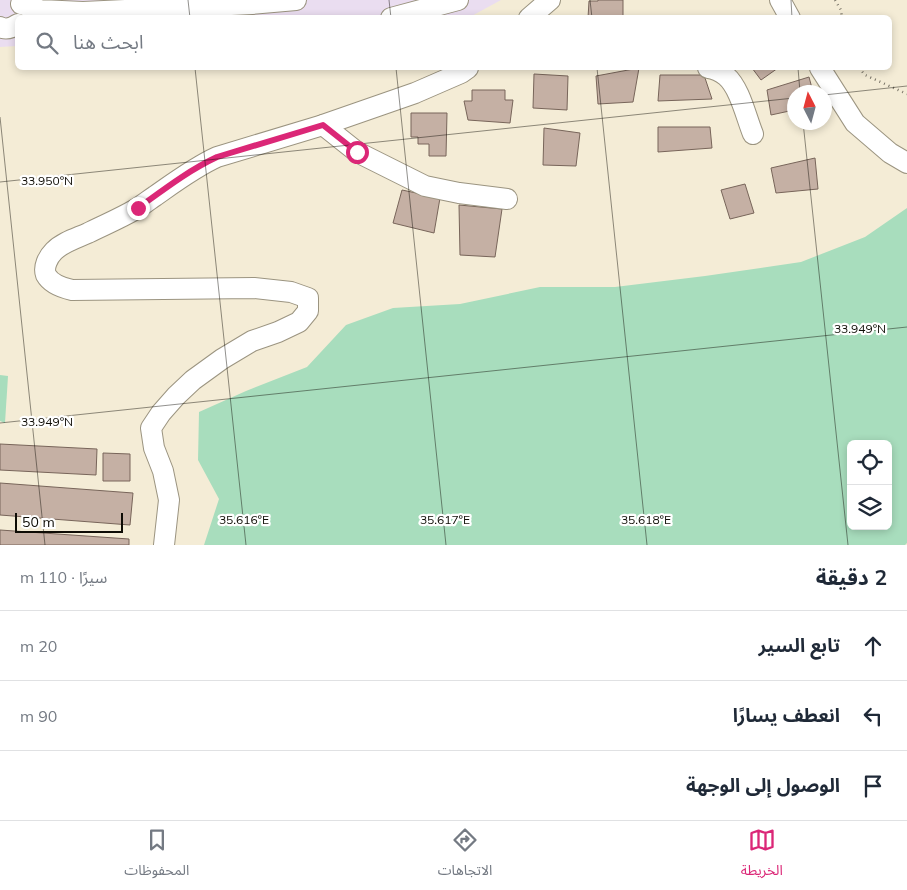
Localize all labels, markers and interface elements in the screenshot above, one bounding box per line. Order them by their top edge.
search box [15,15,892,70]
icon: search [33,29,61,57]
text: ابحث هنا [73,30,143,54]
north arrow [787,85,832,130]
route start [346,141,369,164]
text: 33.950°N [21,173,73,188]
route end [127,197,150,220]
text: 33.949°N [834,321,886,336]
text: 33.949°N [21,414,73,429]
map controls [847,440,892,530]
button: locate [847,440,892,485]
button: layers [847,485,892,530]
scale bar [15,510,122,533]
text: 35.616°E [219,512,269,527]
text: 35.617°E [420,512,470,527]
text: 35.618°E [621,512,671,527]
text: 50 m [22,513,55,531]
text: 2 دقيقة [816,564,887,590]
text: سيرًا · 110 m [20,567,107,587]
icon: ahead [859,632,887,660]
text: تابع السير [759,633,840,657]
text: 20 m [20,636,57,656]
icon: left [859,702,887,730]
text: انعطف يسارًا [733,703,840,727]
text: 90 m [20,706,57,726]
icon: arrive [859,772,887,800]
text: الوصول إلى الوجهة [686,773,840,797]
tab: المحفوظات [124,826,189,885]
tab: الاتجاهات [438,826,492,885]
tab: الخريطة [741,826,783,885]

